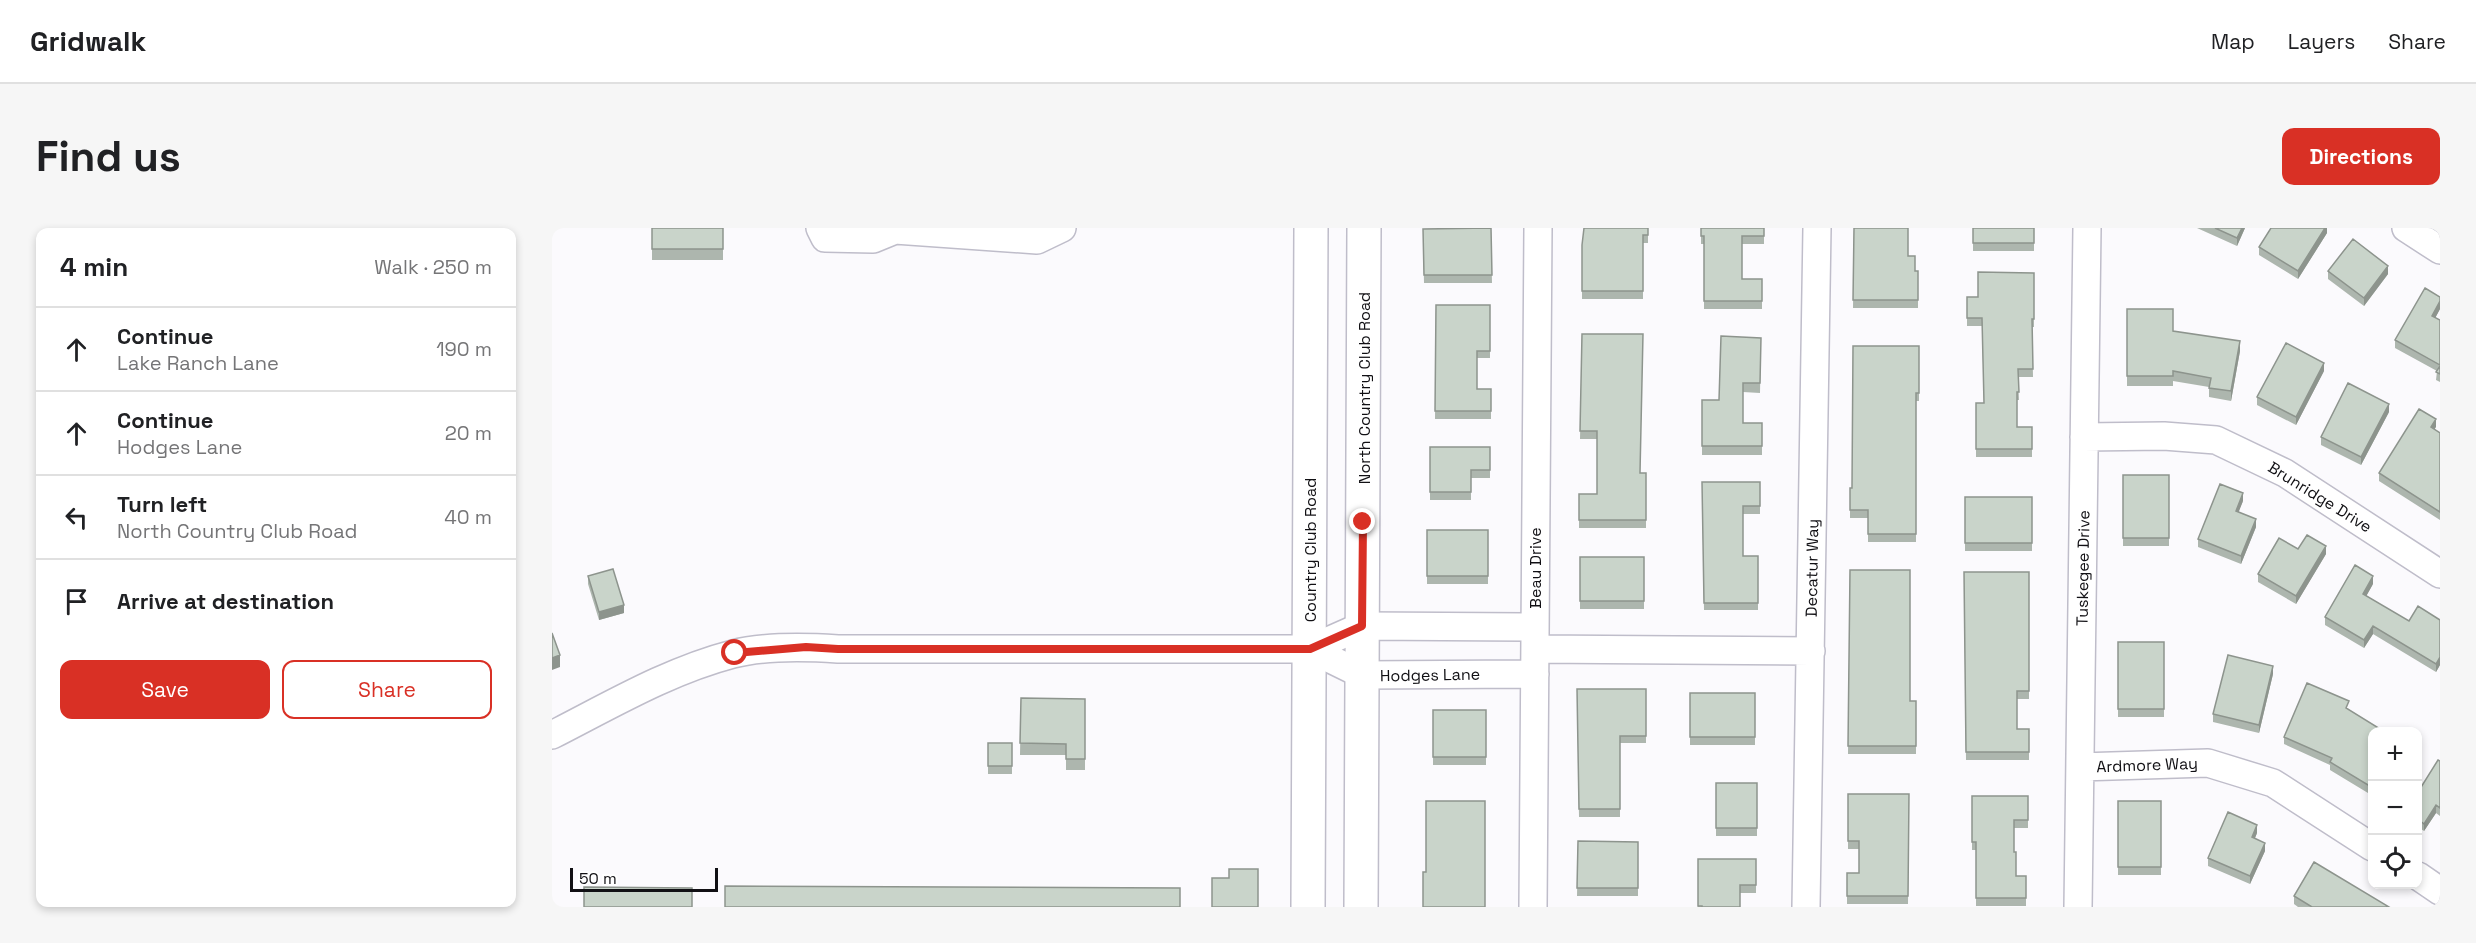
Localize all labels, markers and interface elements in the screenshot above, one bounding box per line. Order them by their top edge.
text: Gridwalk [30,23,146,59]
text: Map [2211,28,2255,55]
text: Layers [2288,28,2355,55]
text: Share [2388,28,2446,55]
button: Directions [2282,128,2440,185]
text: Find us [36,130,181,183]
text: 4 min [60,250,128,284]
text: Walk · 250 m [374,254,492,280]
street label: North Country Club Road [1354,292,1375,484]
text: Continue [117,322,213,350]
icon: ahead [60,333,93,366]
text: 190 m [436,336,492,362]
text: Lake Ranch Lane [117,350,279,376]
text: Continue [117,406,213,434]
icon: ahead [60,417,93,450]
text: 20 m [445,420,492,446]
text: Hodges Lane [117,434,242,460]
street label: Brunridge Drive [2264,457,2376,537]
street label: Country Club Road [1300,478,1321,622]
text: Turn left [117,490,207,518]
icon: left [60,501,93,534]
text: 40 m [444,504,492,530]
route end [1349,508,1375,534]
street label: Tuskegee Drive [2071,510,2095,626]
text: North Country Club Road [117,518,357,544]
street label: Decatur Way [1801,519,1823,617]
street label: Beau Drive [1525,527,1546,609]
icon: arrive [60,585,93,618]
text: Arrive at destination [117,587,334,615]
route start [721,639,747,665]
button: Save [60,660,270,719]
button: Share [282,660,492,719]
street label: Hodges Lane [1380,664,1480,686]
map controls [2368,727,2422,889]
button: + [2368,727,2422,781]
street label: Ardmore Way [2096,753,2198,777]
button: − [2368,781,2422,835]
button: locate [2368,835,2422,889]
scale bar [570,865,718,892]
text: 50 m [579,868,617,889]

